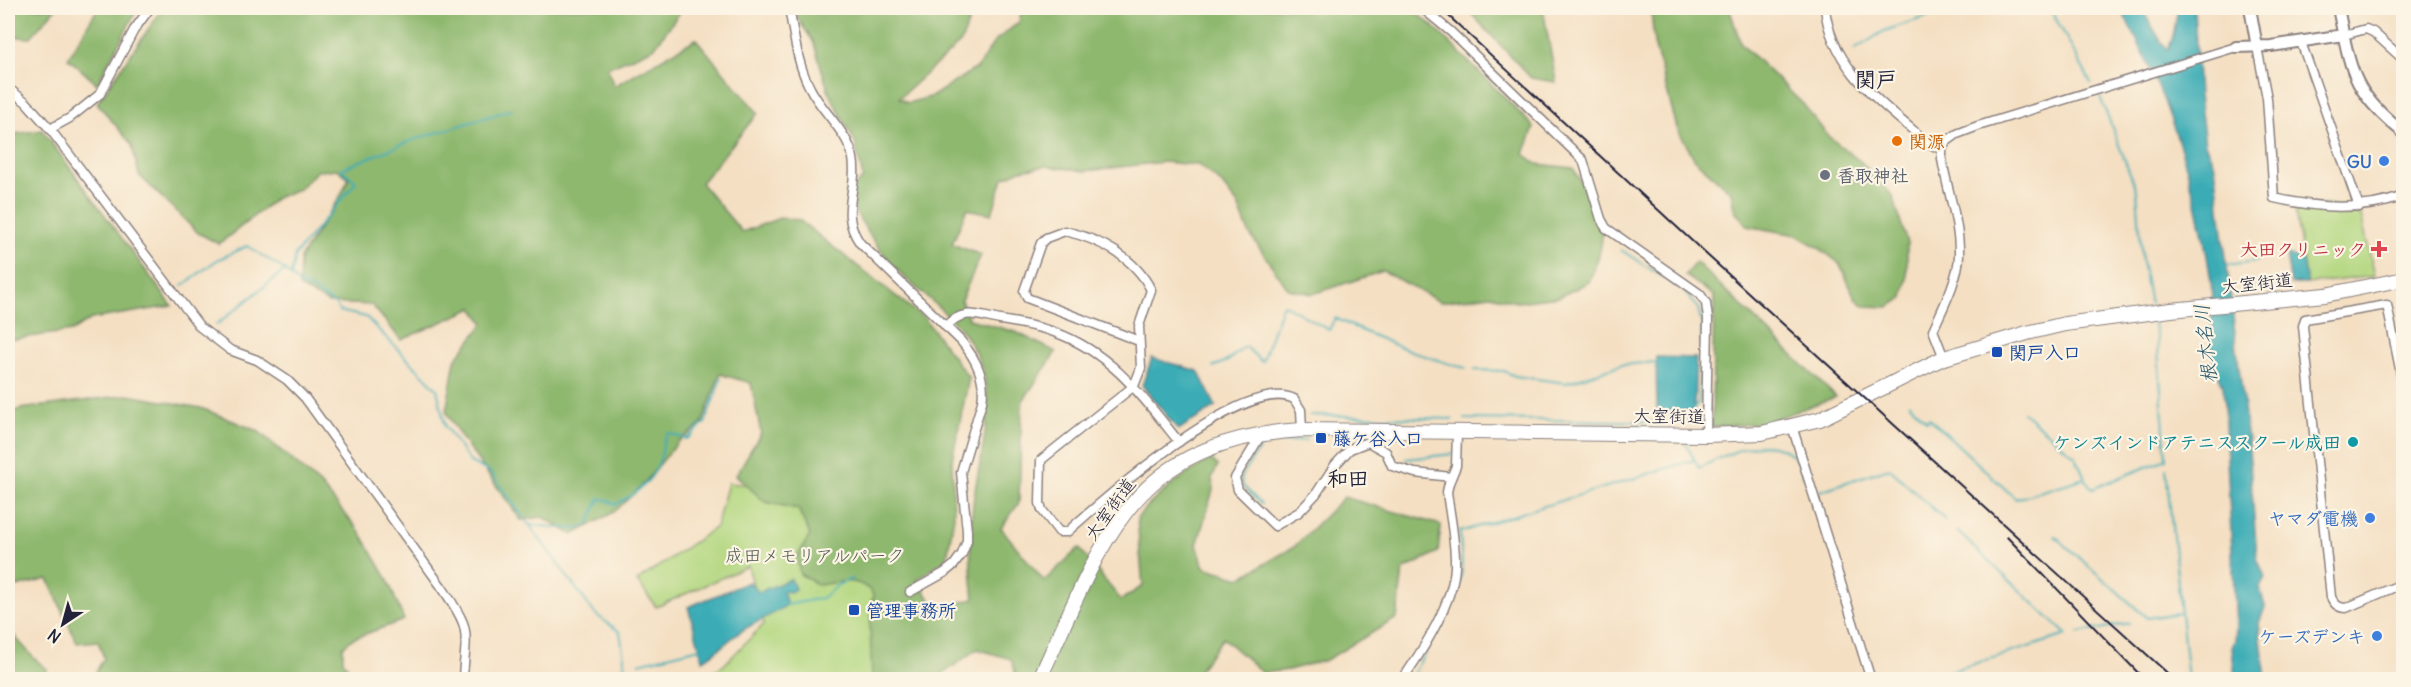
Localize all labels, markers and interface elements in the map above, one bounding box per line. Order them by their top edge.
district label: 関戸 [1855,66,1897,93]
place label: 関源 [1909,130,1945,153]
marker: 関源 [1890,134,1904,148]
place label: GU [2347,150,2372,173]
marker: GU [2377,154,2391,168]
place label: 香取神社 [1837,164,1909,187]
marker: 香取神社 [1818,168,1832,182]
place label: 大田クリニック [2240,238,2366,261]
marker: 大田クリニック [2370,240,2388,258]
street label: 大室街道 [2220,268,2294,298]
water label: 根木名川 [2188,303,2222,385]
place label: 関戸入口 [2009,341,2081,364]
marker: 関戸入口 [1990,345,2004,359]
street label: 大室街道 [1633,404,1705,428]
place label: 藤ケ谷入口 [1333,427,1423,450]
marker: 藤ケ谷入口 [1314,431,1328,445]
place label: ケンズインドアテニススクール成田 [2053,431,2341,454]
marker: ケンズインドアテニススクール成田 [2346,435,2360,449]
district label: 和田 [1327,465,1369,492]
street label: 大室街道 [1080,473,1140,545]
place label: ヤマダ電機 [2268,507,2358,530]
marker: ヤマダ電機 [2363,511,2377,525]
park label: 成田メモリアルパーク [726,544,904,567]
north arrow [33,594,93,654]
place label: 管理事務所 [866,599,956,622]
marker: 管理事務所 [847,603,861,617]
text: N [44,625,65,647]
place label: ケーズデンキ [2258,625,2365,648]
marker: ケーズデンキ [2370,629,2384,643]

